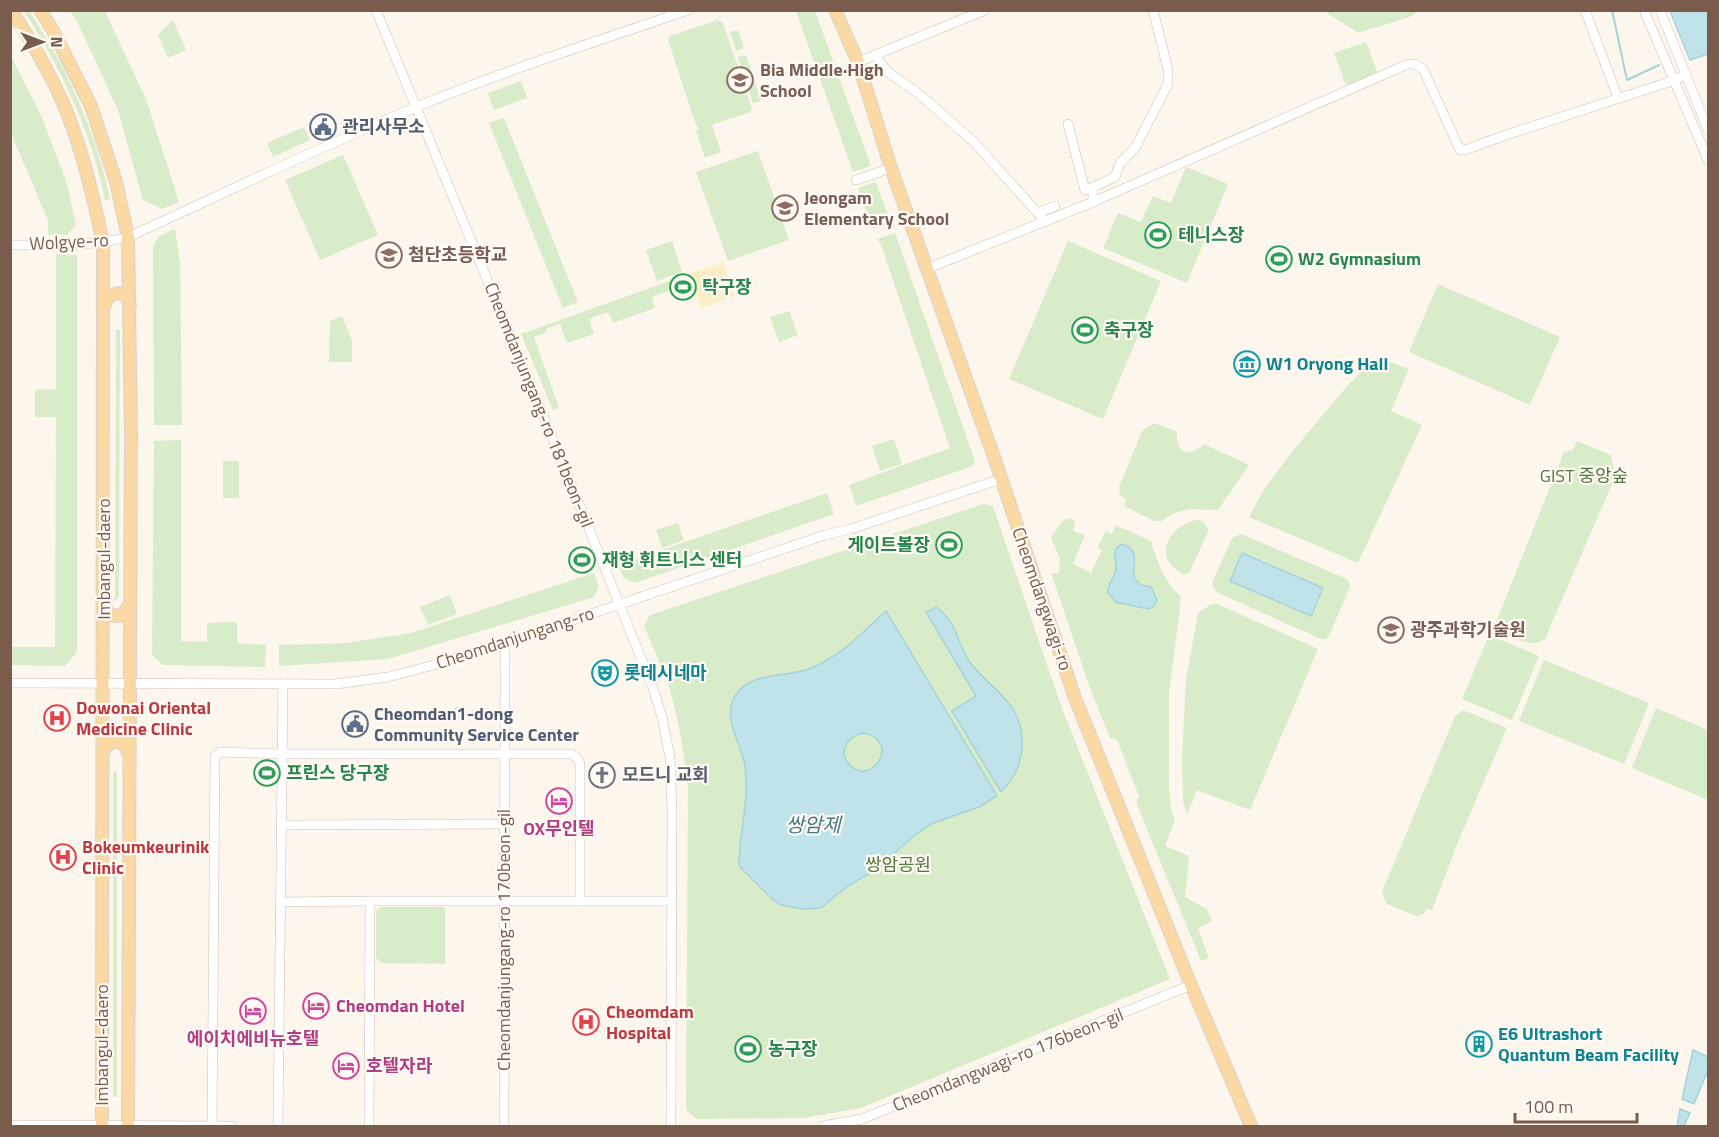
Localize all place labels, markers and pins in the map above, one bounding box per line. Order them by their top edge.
place label: Bia Middle·High School [760,56,884,104]
school or university icon: Bia Middle·High School [725,65,755,95]
public building icon: 관리사무소 [308,112,338,142]
place label: 관리사무소 [342,113,425,140]
place label: Jeongam Elementary School [804,184,949,232]
school or university icon: Jeongam Elementary School [770,193,800,223]
sports icon: 테니스장 [1143,220,1173,250]
place label: 테니스장 [1178,221,1245,248]
school or university icon: 첨단초등학교 [374,240,404,270]
place label: 첨단초등학교 [408,241,507,268]
sports icon: W2 Gymnasium [1264,244,1294,274]
place label: W2 Gymnasium [1298,245,1421,272]
sports icon: 탁구장 [668,272,698,302]
place label: 탁구장 [702,273,752,300]
sports icon: 축구장 [1070,315,1100,345]
place label: 축구장 [1104,316,1154,343]
museum icon: W1 Oryong Hall [1232,349,1262,379]
place label: W1 Oryong Hall [1266,350,1388,377]
sports icon: 게이트볼장 [934,530,964,560]
place label: 게이트볼장 [847,531,930,558]
sports icon: 재형 휘트니스 센터 [567,545,597,575]
place label: 재형 휘트니스 센터 [602,546,742,573]
school or university icon: 광주과학기술원 [1376,615,1406,645]
place label: 광주과학기술원 [1410,616,1526,643]
theatre icon: 롯데시네마 [590,658,620,688]
place label: 롯데시네마 [624,659,707,686]
place label: Dowonai Oriental Medicine Clinic [76,694,211,742]
place label: Cheomdan1-dong Community Service Center [374,700,579,748]
hospital icon: Dowonai Oriental Medicine Clinic [42,703,72,733]
public building icon: Cheomdan1-dong Community Service Center [340,709,370,739]
sports icon: 프린스 당구장 [252,758,282,788]
place label: 프린스 당구장 [286,759,390,786]
church icon: 모드니 교회 [587,760,617,790]
place label: 모드니 교회 [622,761,709,788]
hotel icon: OX무인텔 [544,786,574,816]
place label: OX무인텔 [523,815,595,842]
place label: Bokeumkeurinik Clinic [82,833,210,881]
hospital icon: Bokeumkeurinik Clinic [48,842,78,872]
hotel icon: Cheomdan Hotel [301,991,331,1021]
place label: Cheomdan Hotel [336,992,465,1019]
hotel icon: 에이치에비뉴호텔 [238,996,268,1026]
place label: Cheomdam Hospital [606,998,694,1046]
hospital icon: Cheomdam Hospital [571,1007,601,1037]
place label: E6 Ultrashort Quantum Beam Facility [1498,1020,1679,1068]
place label: 에이치에비뉴호텔 [187,1025,319,1052]
building icon: E6 Ultrashort Quantum Beam Facility [1464,1029,1494,1059]
sports icon: 농구장 [733,1034,763,1064]
place label: 농구장 [768,1035,818,1062]
hotel icon: 호텔자라 [331,1051,361,1081]
place label: 호텔자라 [366,1052,433,1079]

